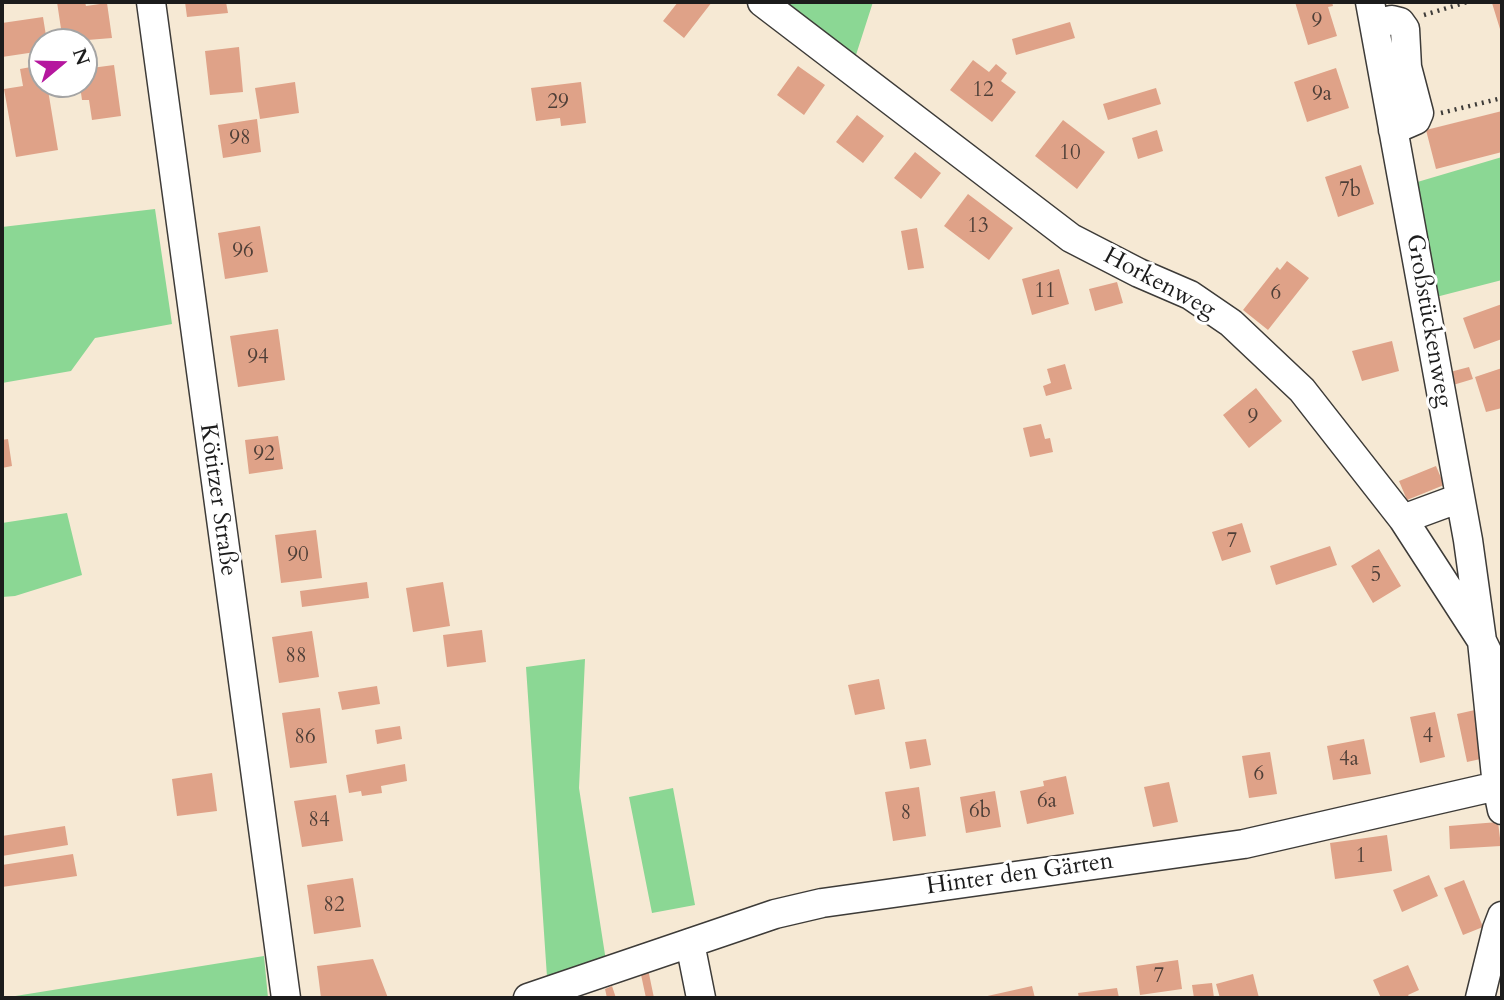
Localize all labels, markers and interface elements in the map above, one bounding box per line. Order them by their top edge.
house number: 9 [1312,9,1322,35]
north arrow [28,28,98,98]
text: N [66,45,96,69]
house number: 12 [972,78,994,104]
house number: 9a [1312,82,1332,108]
house number: 29 [547,90,569,116]
house number: 98 [229,126,251,152]
house number: 10 [1059,141,1081,167]
house number: 7b [1339,178,1361,204]
house number: 13 [967,214,989,240]
street label: Großstückenweg [1399,232,1457,410]
house number: 96 [232,239,254,265]
street label: Horkenweg [1098,242,1220,326]
house number: 11 [1034,279,1056,305]
house number: 6 [1271,281,1281,307]
house number: 94 [247,345,269,371]
house number: 9 [1248,405,1258,431]
street label: Kötitzer Straße [192,422,242,578]
house number: 92 [253,442,275,468]
house number: 7 [1227,529,1237,555]
house number: 90 [287,543,309,569]
house number: 5 [1371,563,1381,589]
house number: 88 [285,644,307,670]
house number: 4 [1423,724,1433,750]
house number: 86 [294,725,316,751]
house number: 4a [1339,747,1359,773]
house number: 6 [1254,762,1264,788]
house number: 6a [1037,789,1057,815]
house number: 6b [969,799,991,825]
house number: 8 [901,801,911,827]
house number: 84 [308,808,330,834]
house number: 1 [1356,844,1366,870]
street label: Hinter den Gärten [925,848,1115,902]
house number: 82 [323,893,345,919]
house number: 7 [1154,964,1164,990]

